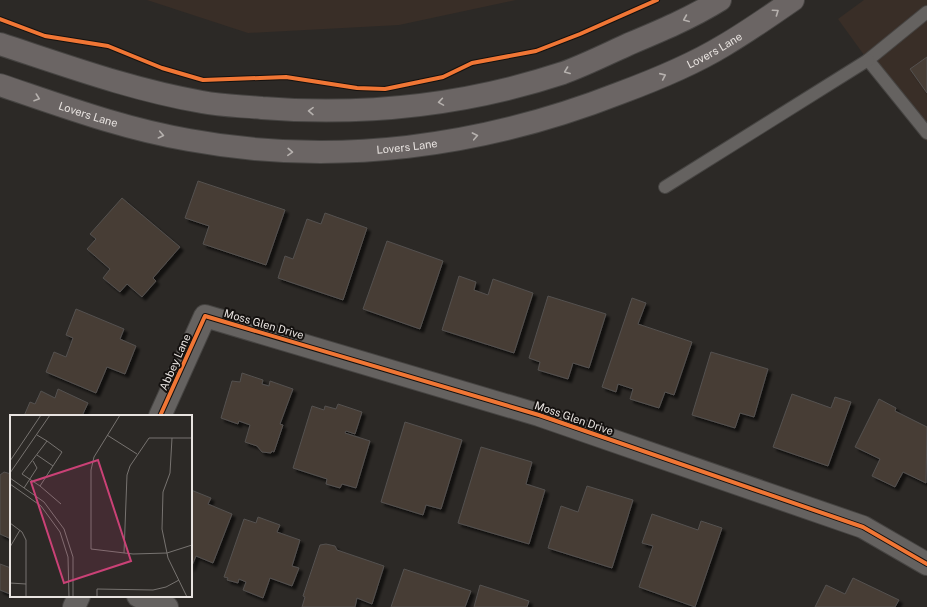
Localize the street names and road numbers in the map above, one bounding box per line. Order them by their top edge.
street label: Lovers Lane [685,30,744,71]
street label: Lovers Lane [57,99,119,129]
street label: Lovers Lane [376,137,438,156]
street label: Moss Glen Drive [223,307,305,341]
street label: Abbey Lane [157,332,193,392]
street label: Moss Glen Drive [533,399,615,437]

